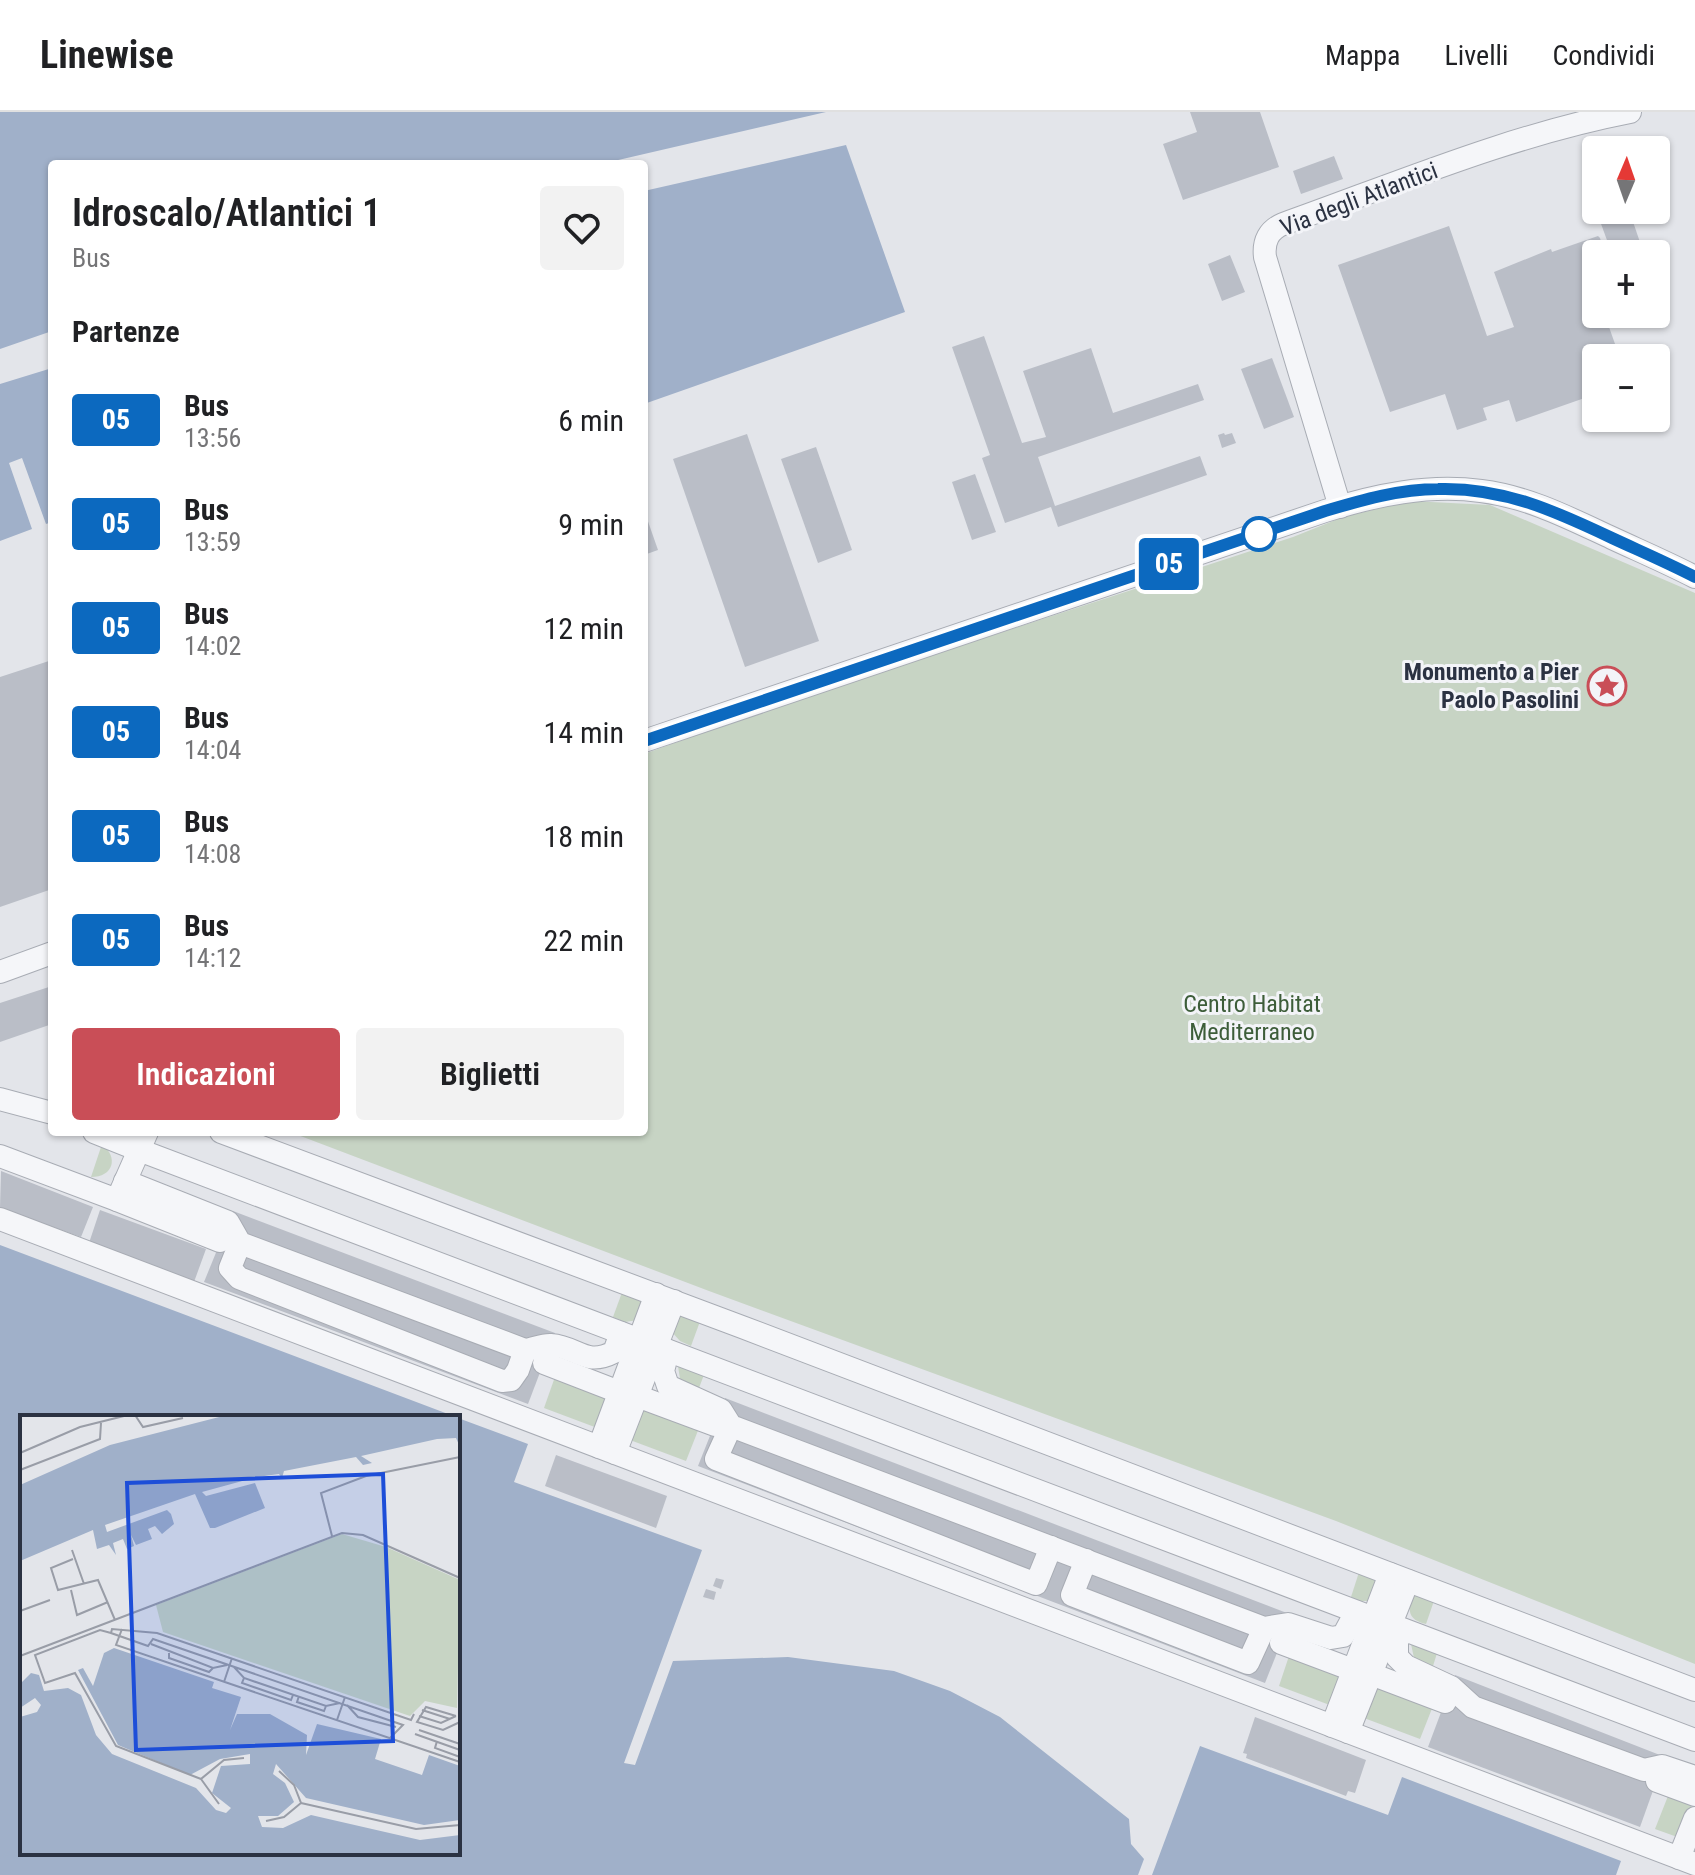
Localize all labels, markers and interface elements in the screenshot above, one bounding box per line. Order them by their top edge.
text: Linewise [40,33,174,77]
text: Mappa [1325,39,1401,72]
text: Livelli [1445,39,1508,72]
text: Condividi [1552,39,1655,72]
north arrow [1582,136,1670,224]
map controls [1582,136,1670,432]
street label: Via degli Atlantici [1276,156,1442,242]
button: heart [540,186,624,270]
text: Idroscalo/Atlantici 1 [72,191,381,235]
button: + [1582,240,1670,328]
text: Bus [72,243,111,273]
text: Partenze [72,314,180,349]
button: − [1582,344,1670,432]
text: Bus [184,388,229,423]
text: 05 [102,403,130,436]
text: 6 min [558,403,624,438]
text: 13:56 [184,423,241,453]
text: Bus [184,492,229,527]
text: 05 [102,507,130,540]
text: 9 min [558,507,624,542]
unlabelled marker [1242,517,1276,551]
text: 13:59 [184,527,241,557]
line badge: 05 [1133,538,1205,590]
text: 05 [1155,547,1183,580]
text: Bus [184,596,229,631]
text: 05 [102,611,130,644]
text: 12 min [543,611,624,646]
text: 14:02 [184,631,241,661]
place label: Monumento a Pier Paolo Pasolini [1404,658,1579,714]
place icon: Monumento a Pier Paolo Pasolini [1586,665,1628,707]
text: Bus [184,700,229,735]
text: 05 [102,715,130,748]
text: 14 min [543,715,624,750]
text: 14:04 [184,735,241,765]
text: Bus [184,804,229,839]
text: 05 [102,819,130,852]
text: 18 min [543,819,624,854]
text: 14:08 [184,839,241,869]
text: Bus [184,908,229,943]
text: 05 [102,923,130,956]
text: 22 min [543,923,624,958]
text: 14:12 [184,943,241,973]
park label: Centro Habitat Mediterraneo [1183,990,1321,1046]
button: Indicazioni [72,1028,340,1120]
button: Biglietti [356,1028,624,1120]
inset map [20,1415,460,1855]

